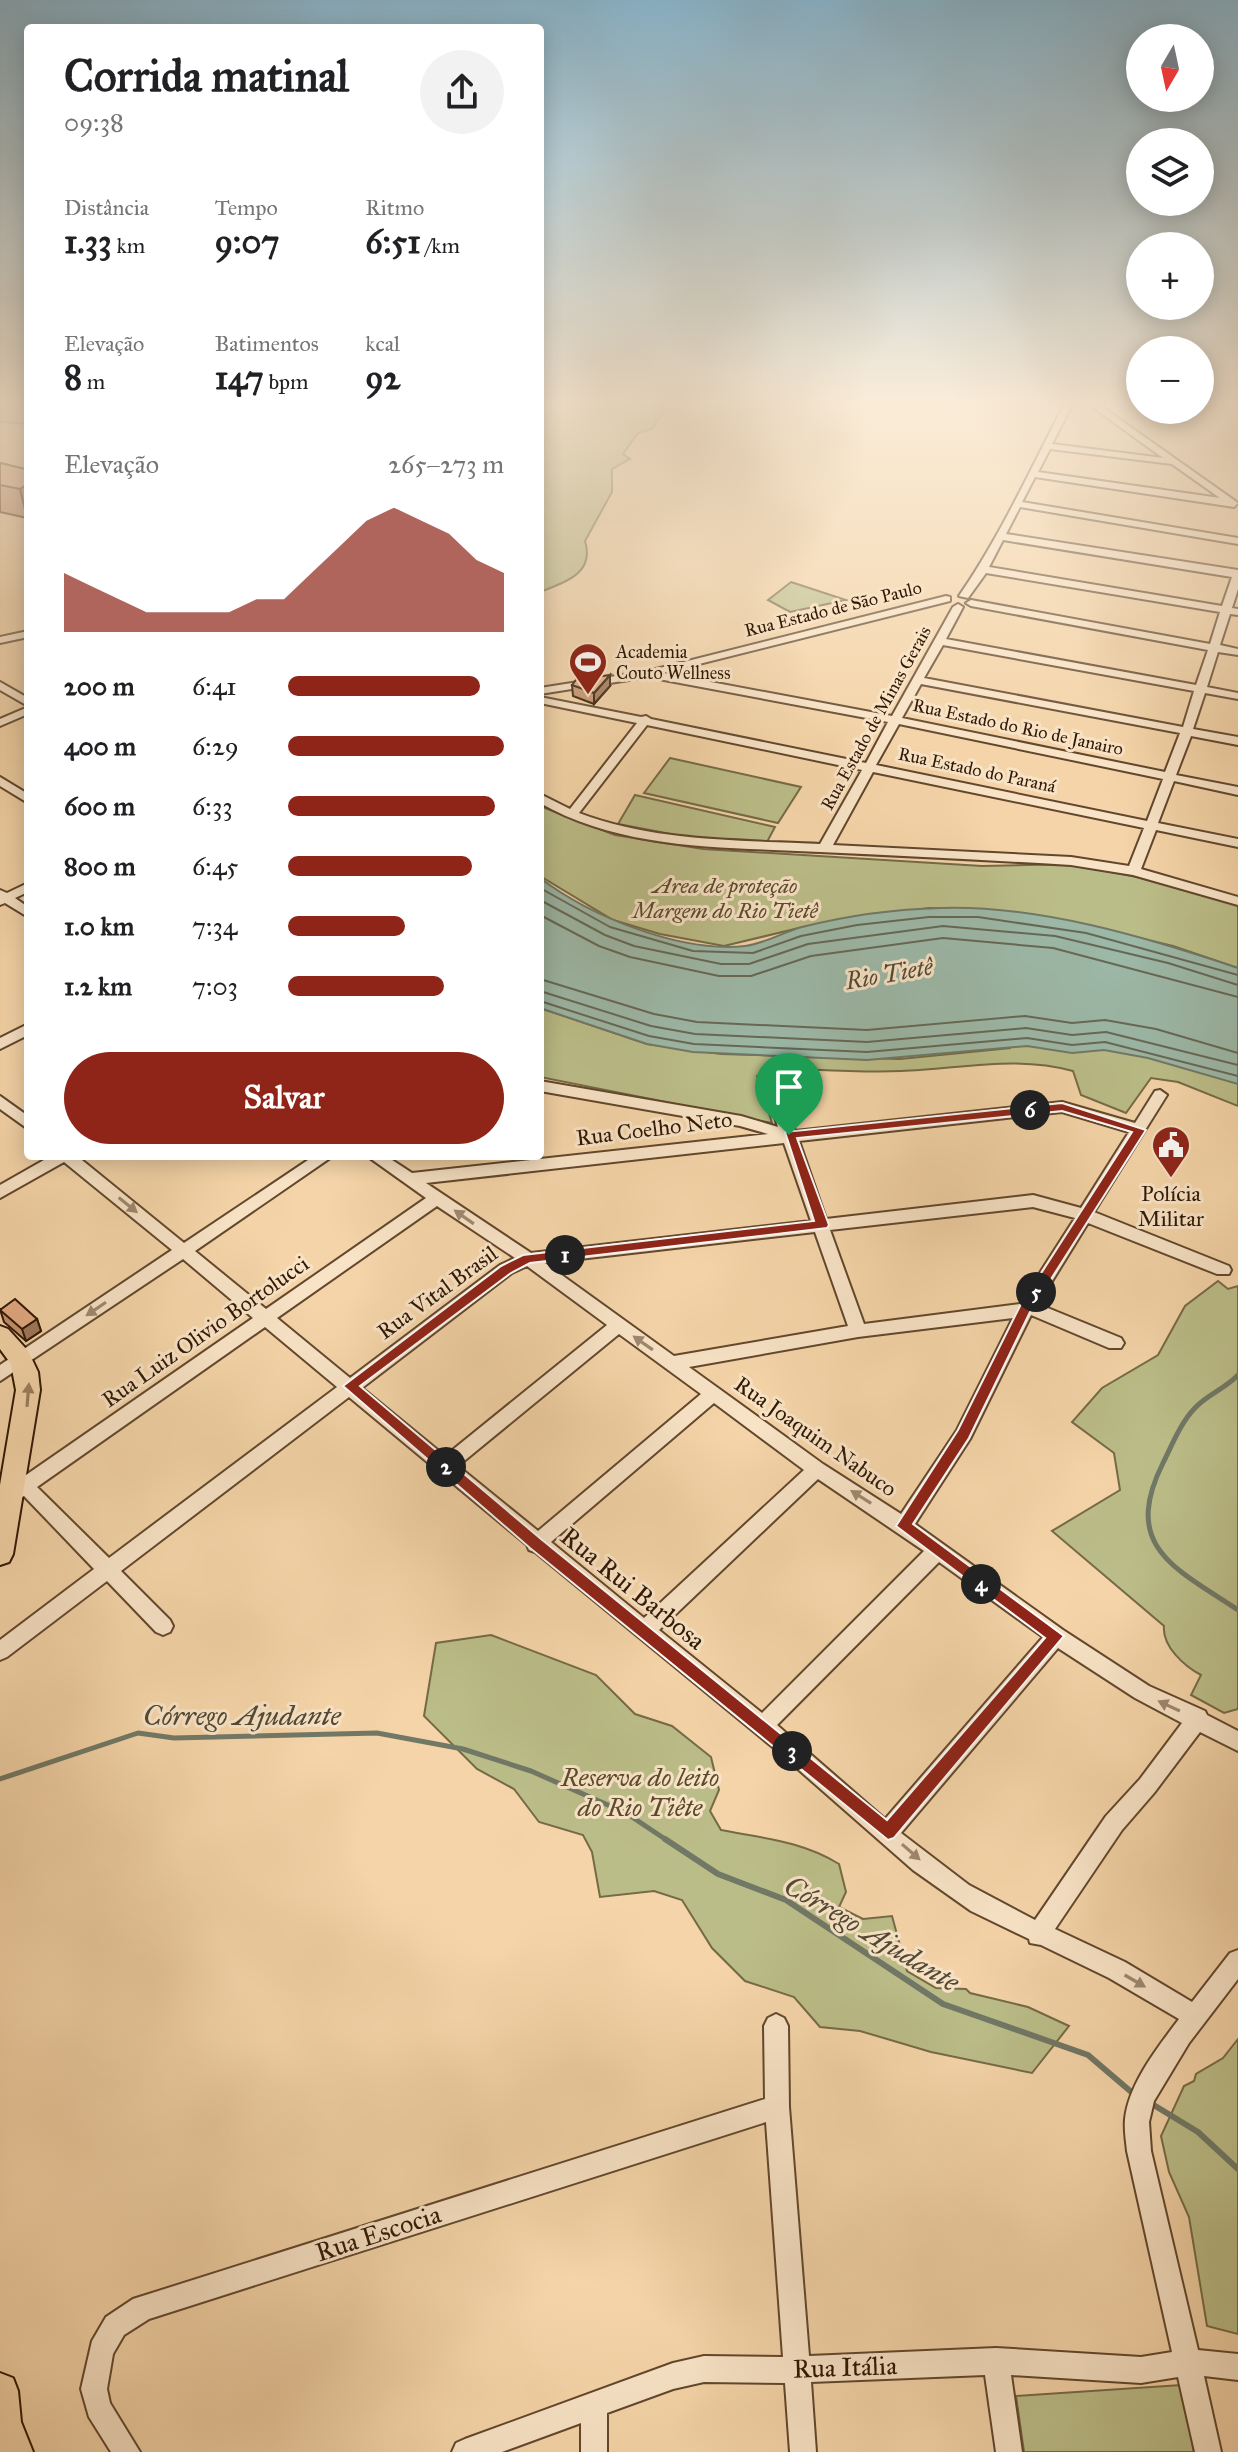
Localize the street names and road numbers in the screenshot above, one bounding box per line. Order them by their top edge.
street label: Rua Estado de São Paulo [742,576,924,642]
street label: Rua Estado de Minas Gerais [816,622,936,814]
street label: Rua Estado do Rio de Janairo [910,694,1125,761]
street label: Rua Estado do Paraná [896,743,1058,798]
street label: Rua Coelho Neto [574,1106,734,1151]
street label: Rua Vital Brasil [372,1240,503,1345]
street label: Rua Luiz Olivio Bortolucci [97,1250,314,1413]
street label: Rua Joaquim Nabuco [729,1370,902,1502]
street label: Rua Rui Barbosa [554,1520,712,1656]
street label: Rua Escocia [311,2198,445,2268]
street label: Rua Itália [792,2349,898,2385]

